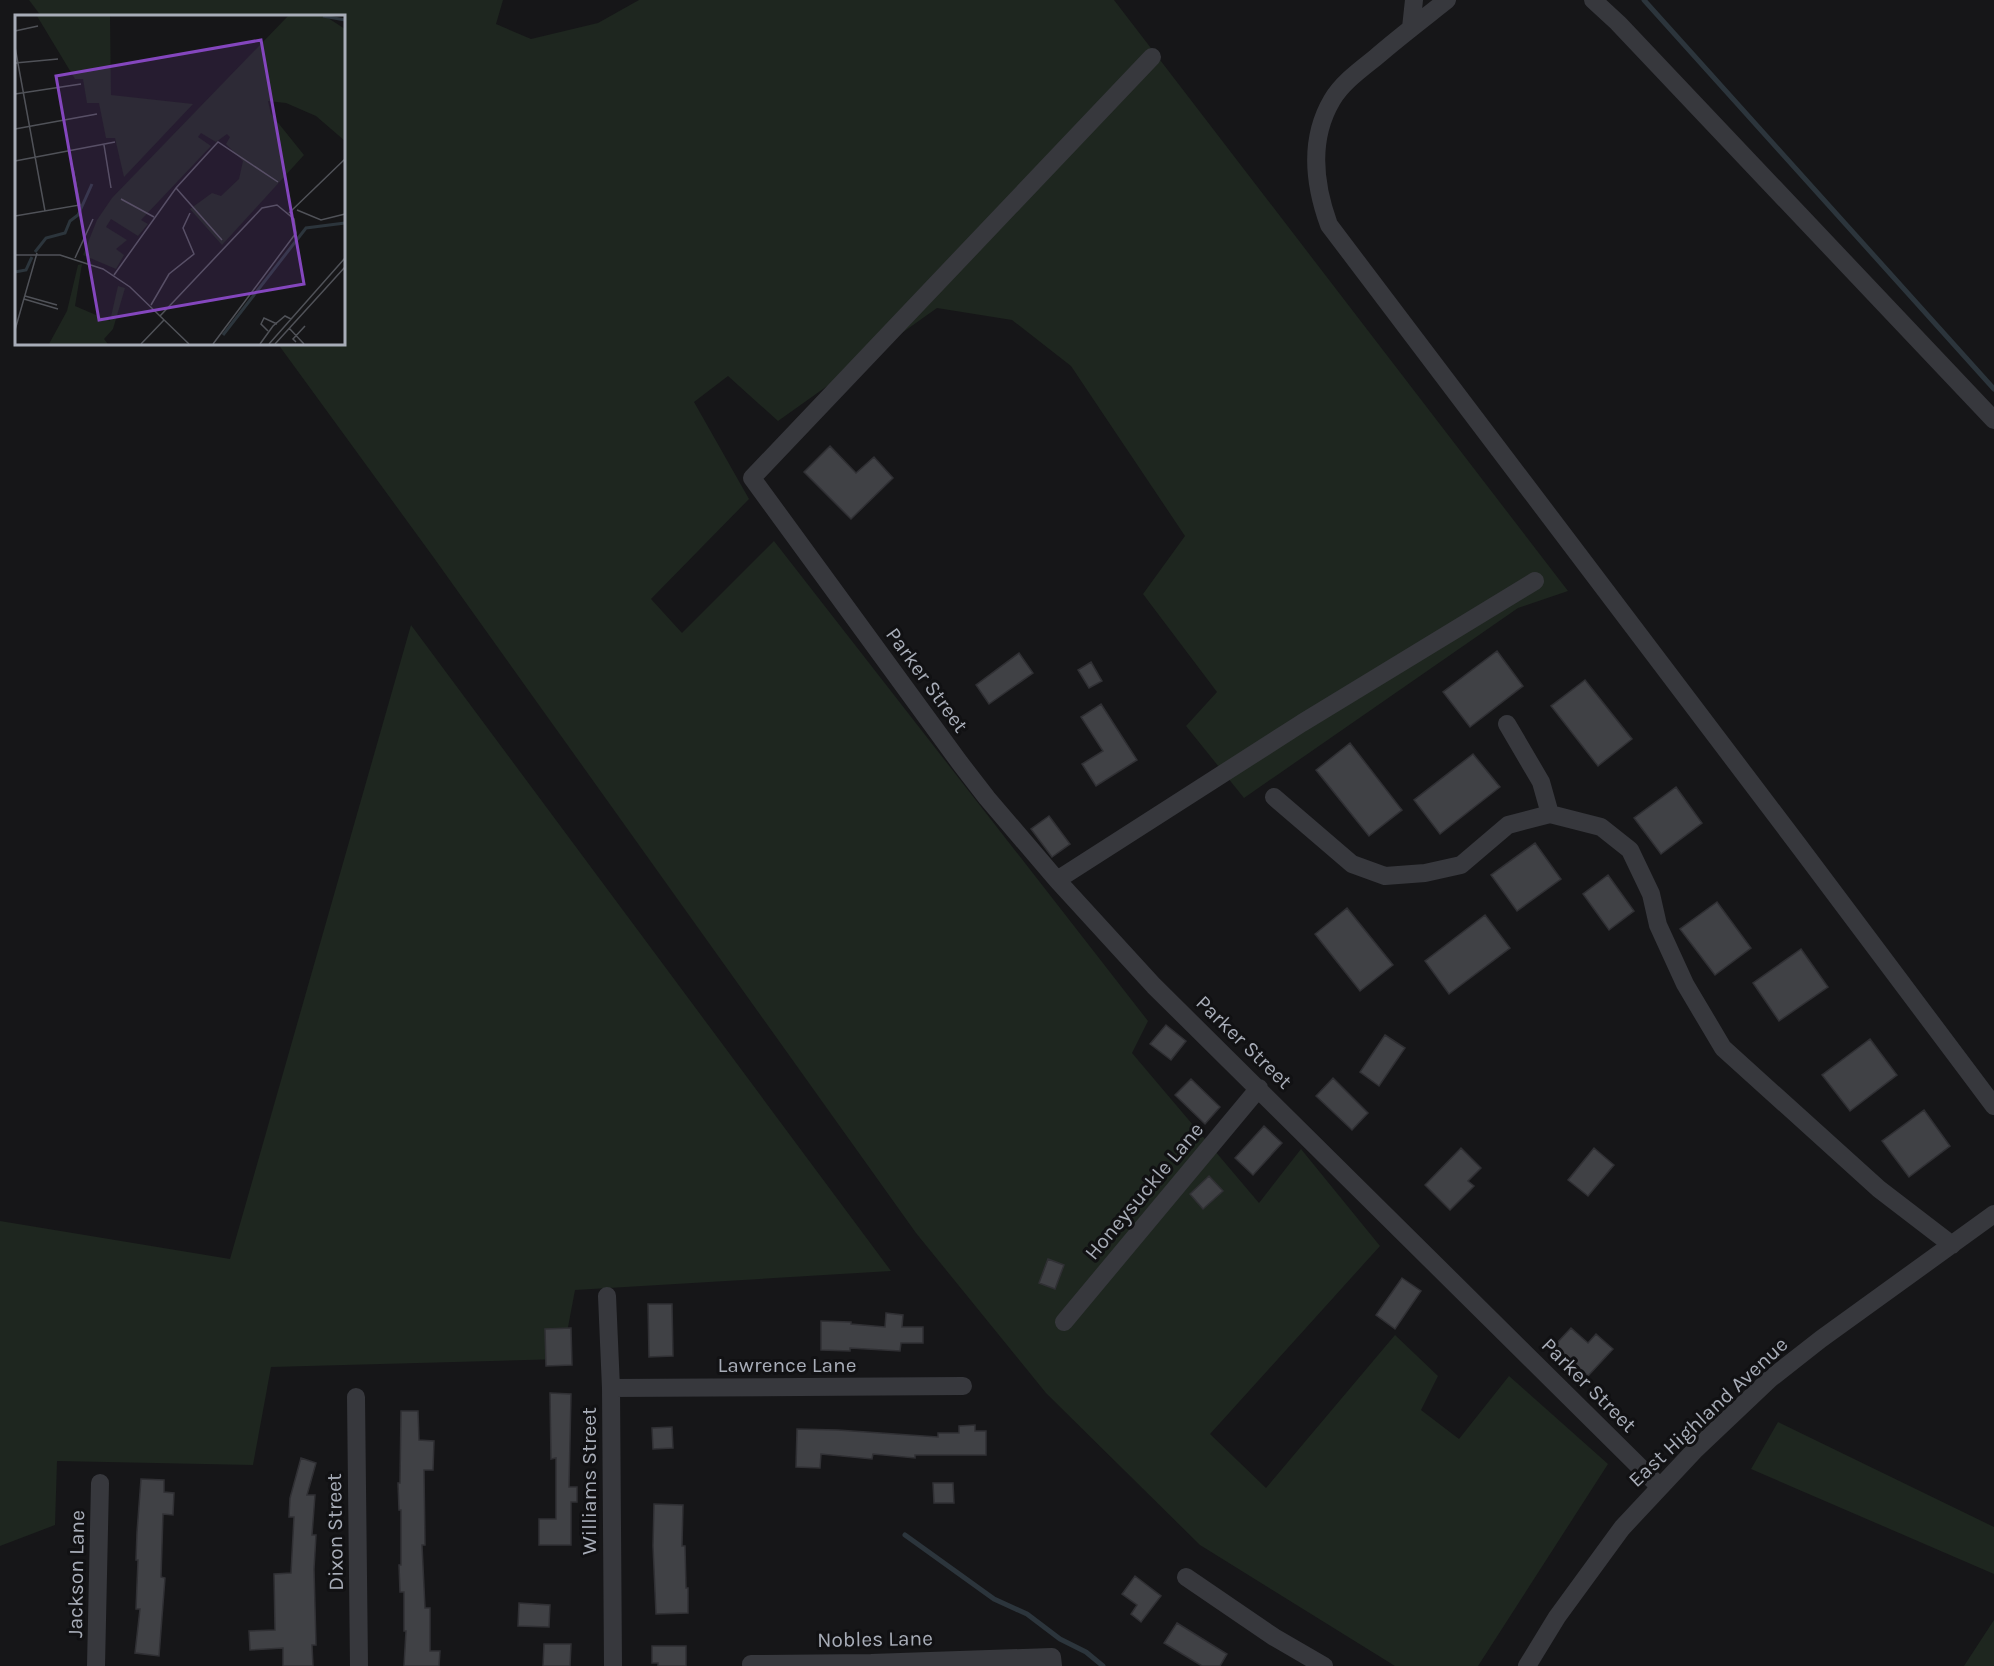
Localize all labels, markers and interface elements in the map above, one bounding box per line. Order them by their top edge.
inset map [15,15,345,345]
street label: Parker Street [881,623,973,737]
street label: Parker Street [1191,990,1297,1094]
street label: Honeysuckle Lane [1080,1118,1208,1264]
street label: East Highland Avenue [1623,1332,1793,1492]
street label: Parker Street [1537,1333,1641,1437]
street label: Lawrence Lane [717,1353,857,1377]
street label: Williams Street [577,1407,601,1555]
street label: Dixon Street [322,1473,348,1591]
street label: Jackson Lane [63,1510,89,1638]
street label: Nobles Lane [817,1626,933,1652]

